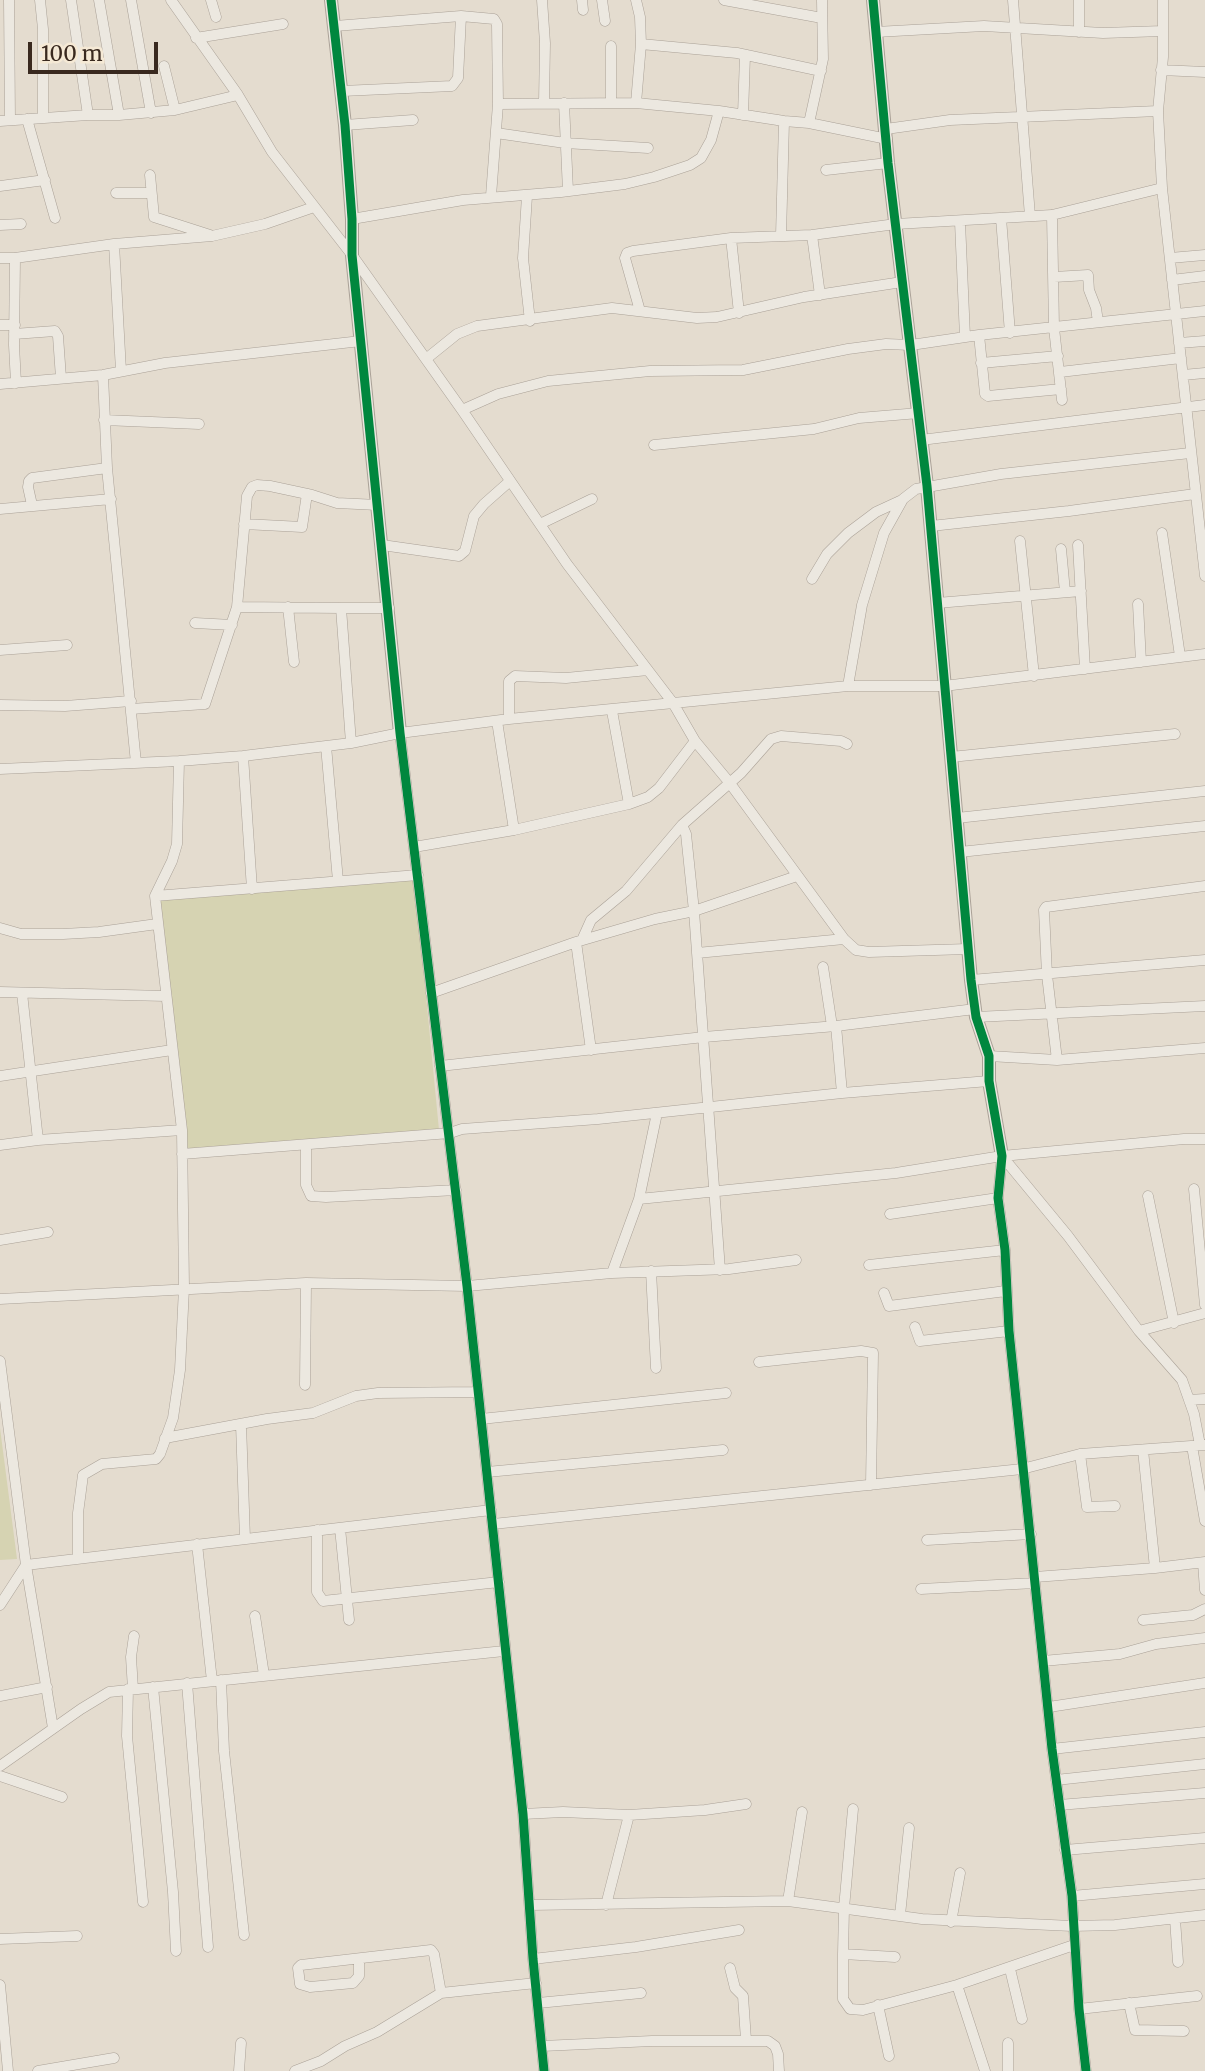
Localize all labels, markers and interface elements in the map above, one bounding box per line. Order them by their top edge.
scale bar [32,28,161,72]
text: 100 m [41,40,103,67]

